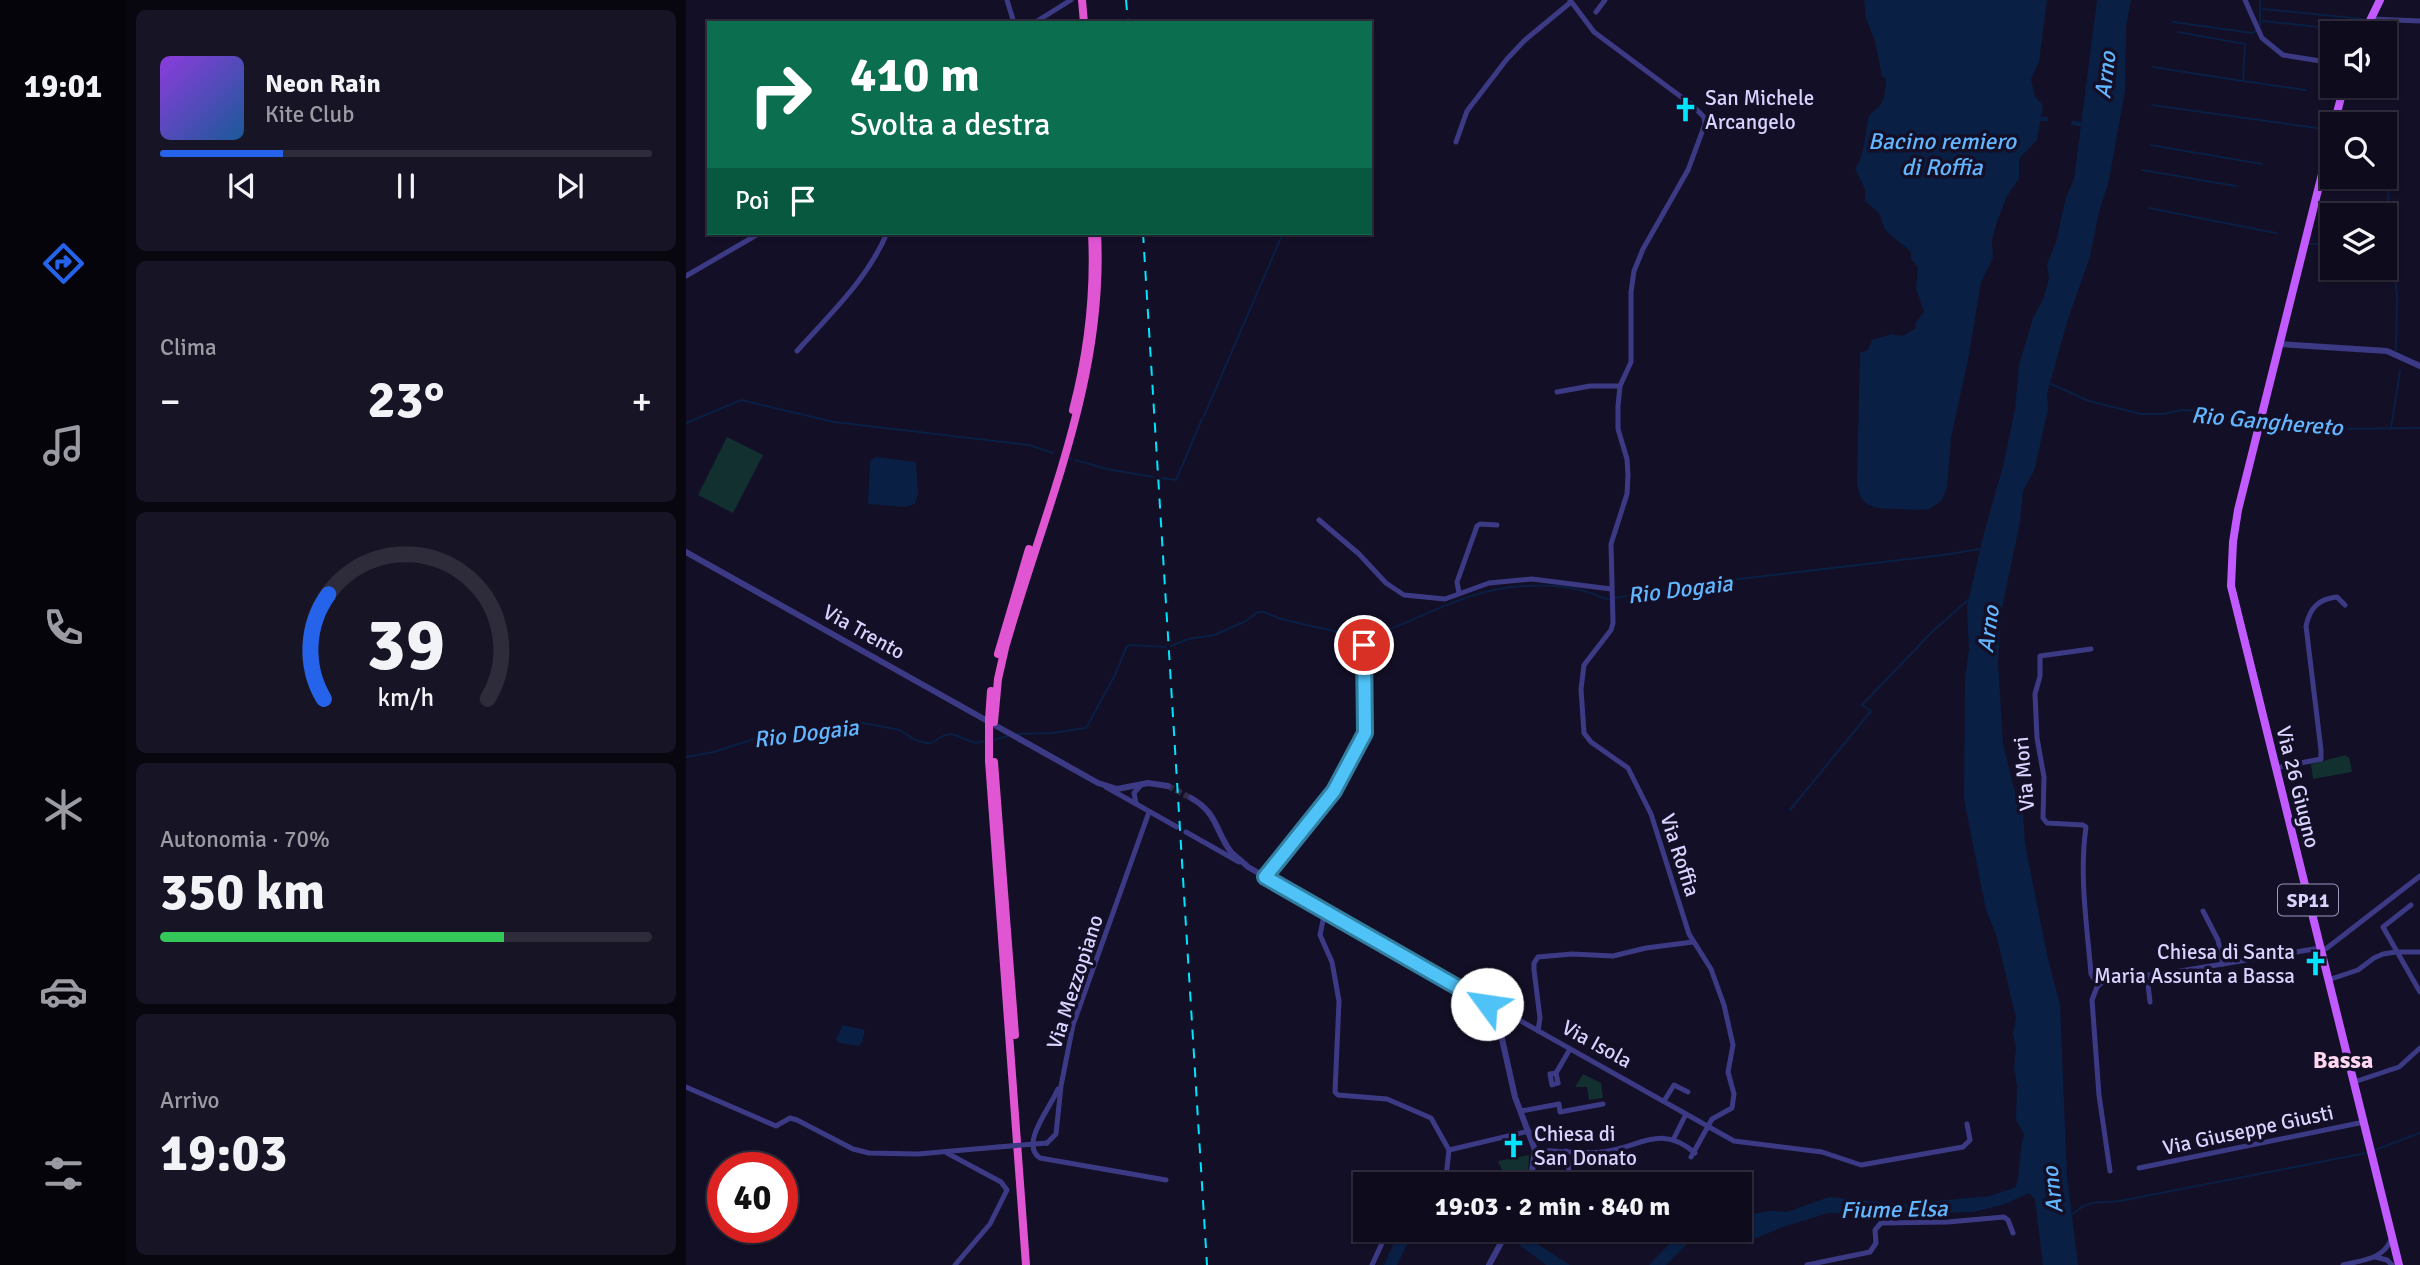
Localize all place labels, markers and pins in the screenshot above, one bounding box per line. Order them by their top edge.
place label: San Michele Arcangelo [1705,85,1814,135]
church icon: San Michele Arcangelo [1671,96,1699,124]
pin [1334,615,1394,675]
place label: Chiesa di Santa Maria Assunta a Bassa [2094,939,2295,989]
church icon: Chiesa di Santa Maria Assunta a Bassa [2301,950,2329,978]
place label: Chiesa di San Donato [1534,1121,1637,1171]
church icon: Chiesa di San Donato [1500,1132,1528,1160]

